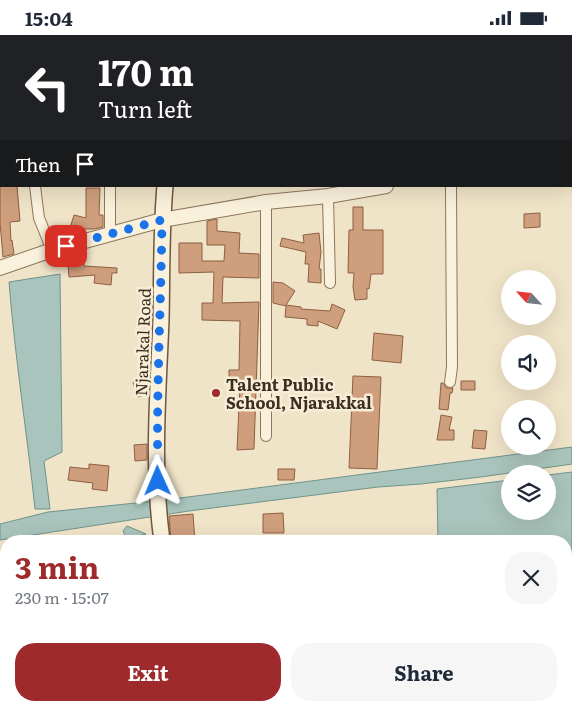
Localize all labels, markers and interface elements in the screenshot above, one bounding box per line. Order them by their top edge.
text: 15:04 [25,4,73,32]
text: 170 m [98,45,194,97]
icon: left [15,55,80,120]
text: Turn left [98,92,192,125]
text: Then [15,150,61,178]
icon: arrive [71,150,99,178]
pin [45,225,87,267]
icon: arrive [52,232,80,260]
north arrow [501,270,556,325]
map controls [501,270,556,520]
street label: Njarakal Road [128,287,156,397]
button: sound [501,335,556,390]
place label: Talent Public School, Njarakkal [226,372,372,414]
marker: Talent Public School, Njarakkal [210,387,222,399]
button: search [501,400,556,455]
position arrow [131,454,183,506]
button: layers [501,465,556,520]
text: 3 min [15,544,99,588]
button: close [505,552,557,604]
text: 230 m · 15:07 [15,585,109,609]
button: Exit [15,643,281,701]
button: Share [291,643,557,701]

